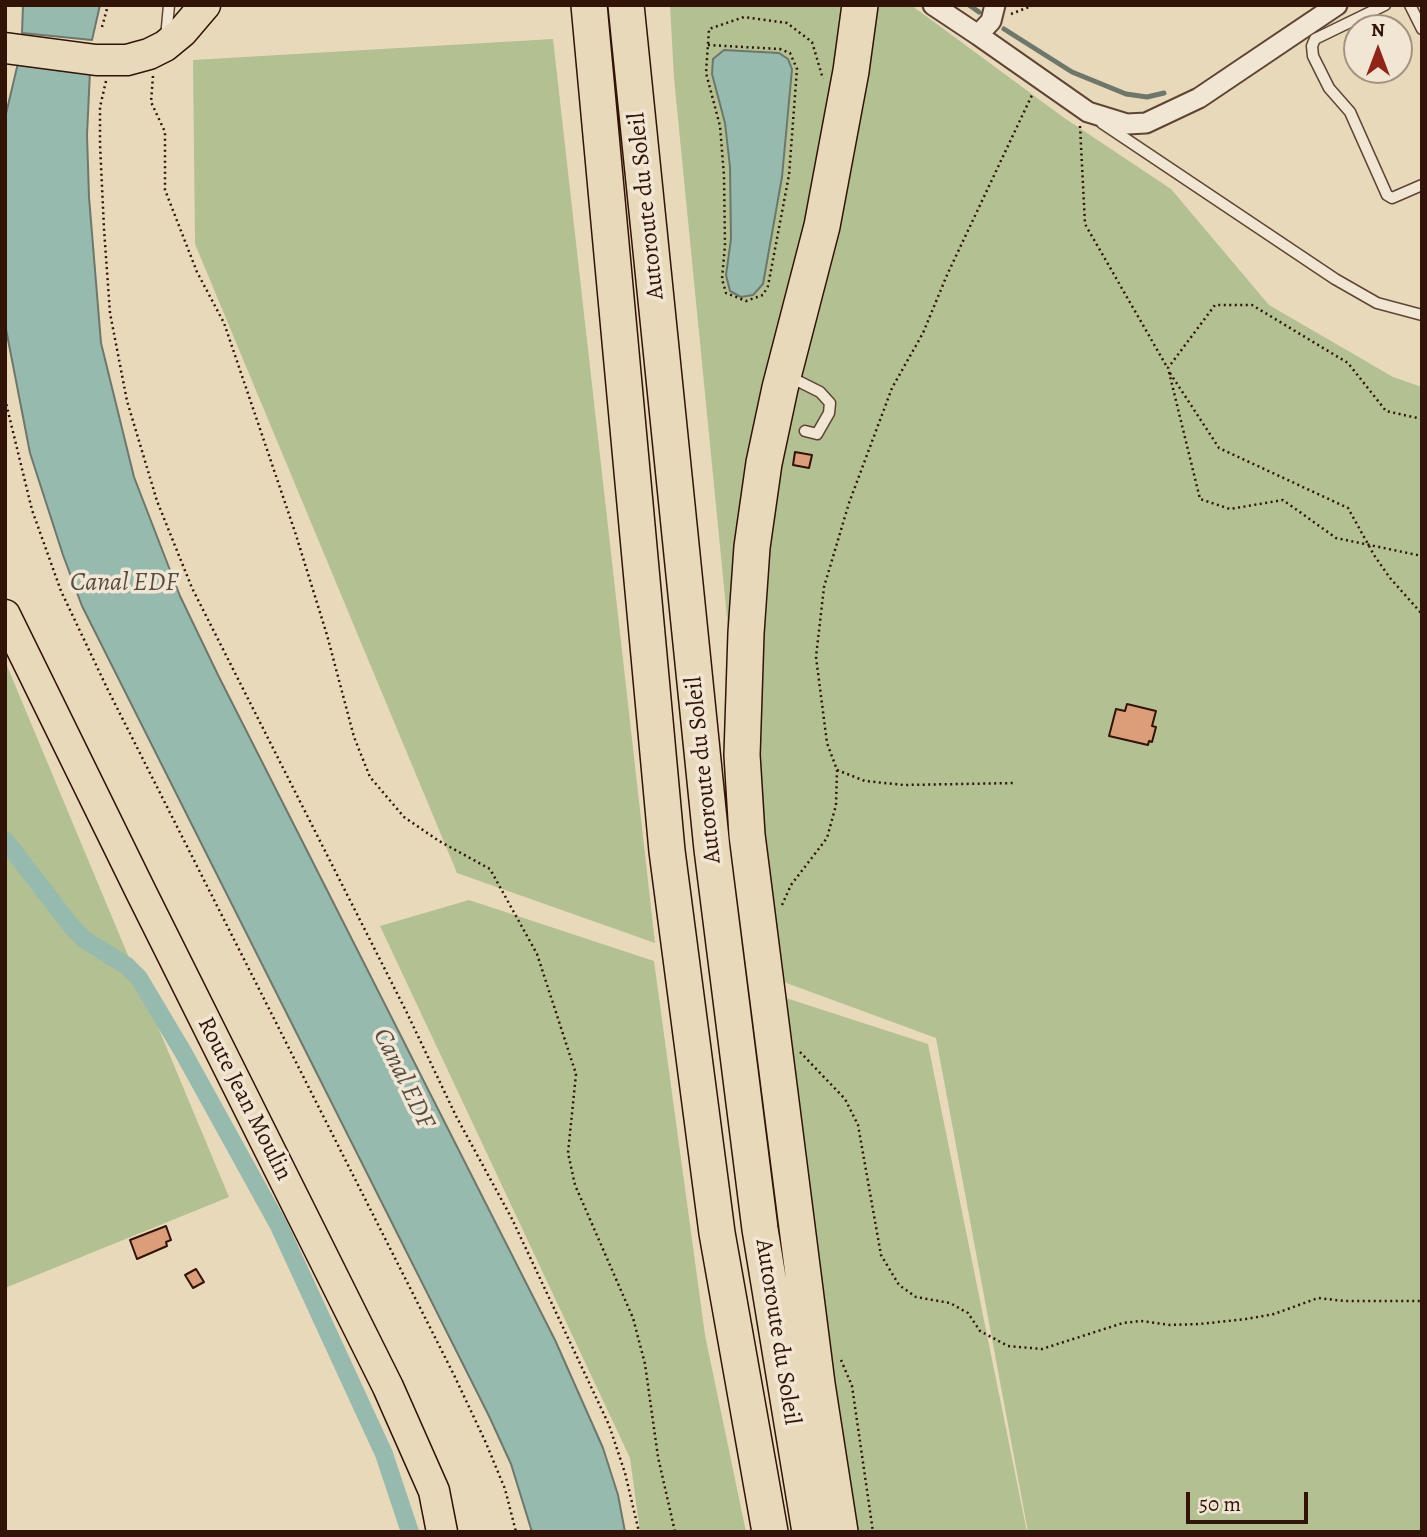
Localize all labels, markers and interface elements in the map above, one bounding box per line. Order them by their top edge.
north arrow [1343,14,1413,84]
text: N [1371,17,1385,43]
street label: Autoroute du Soleil [623,111,671,301]
water label: Canal EDF [70,568,178,600]
street label: Autoroute du Soleil [680,675,728,865]
street label: Route Jean Moulin [190,1012,298,1186]
water label: Canal EDF [365,1024,441,1134]
street label: Autoroute du Soleil [748,1237,806,1427]
scale bar [1189,1478,1312,1522]
text: 50 m [1199,1490,1241,1518]

